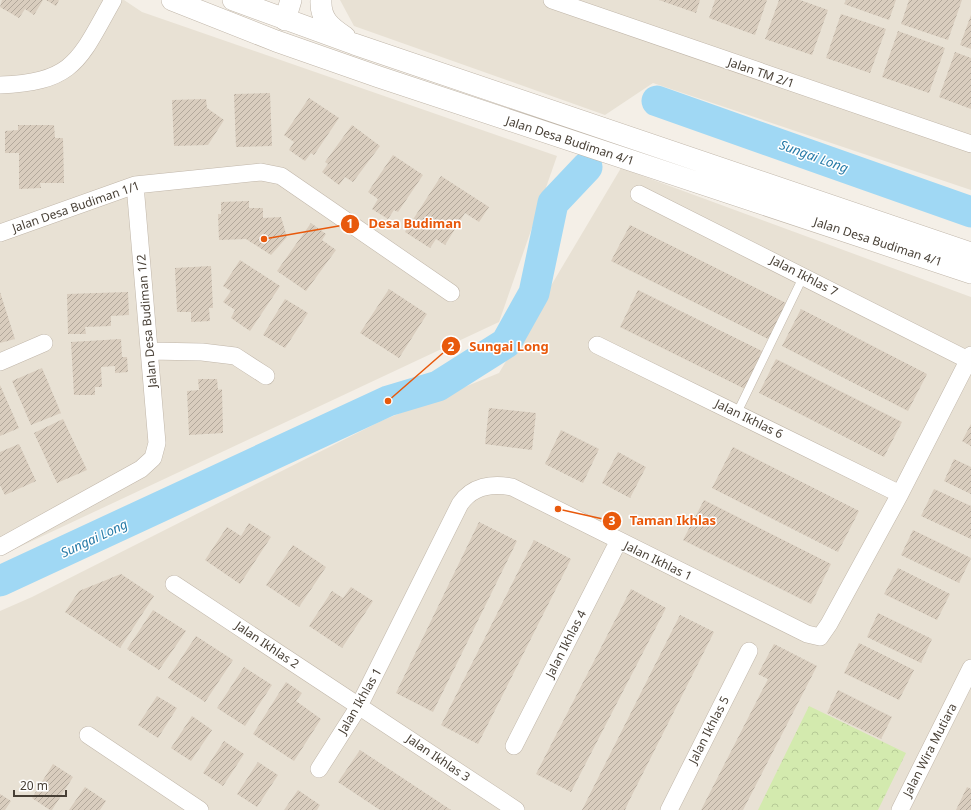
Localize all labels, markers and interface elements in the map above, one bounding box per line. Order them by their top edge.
street label: Jalan TM 2/1 [725,53,797,92]
street label: Jalan Desa Budiman 4/1 [503,111,636,169]
water label: Sungai Long [777,135,851,177]
street label: Jalan Desa Budiman 1/1 [9,177,142,237]
callout: Desa Budiman [340,211,469,236]
street label: Jalan Desa Budiman 4/1 [811,212,944,270]
text: Desa Budiman [368,214,462,232]
text: 1 [347,215,353,232]
street label: Jalan Ikhlas 7 [767,251,841,300]
street label: Jalan Desa Budiman 1/2 [132,253,161,389]
callout: Sungai Long [441,334,556,359]
text: Sungai Long [469,337,549,355]
text: 2 [448,338,455,355]
street label: Jalan Ikhlas 6 [711,394,786,442]
callout: Taman Ikhlas [602,508,725,533]
text: Taman Ikhlas [630,511,716,529]
text: 3 [609,512,616,529]
water label: Sungai Long [58,514,131,561]
street label: Jalan Ikhlas 1 [620,536,695,584]
street label: Jalan Ikhlas 4 [541,607,590,681]
street label: Jalan Ikhlas 2 [231,616,303,672]
street label: Jalan Ikhlas 1 [333,665,385,738]
street label: Jalan Ikhlas 5 [684,693,733,767]
street label: Jalan Wira Mutiara [898,700,961,800]
street label: Jalan Ikhlas 3 [402,729,474,785]
scale bar [14,772,66,798]
text: 20 m [20,777,48,794]

